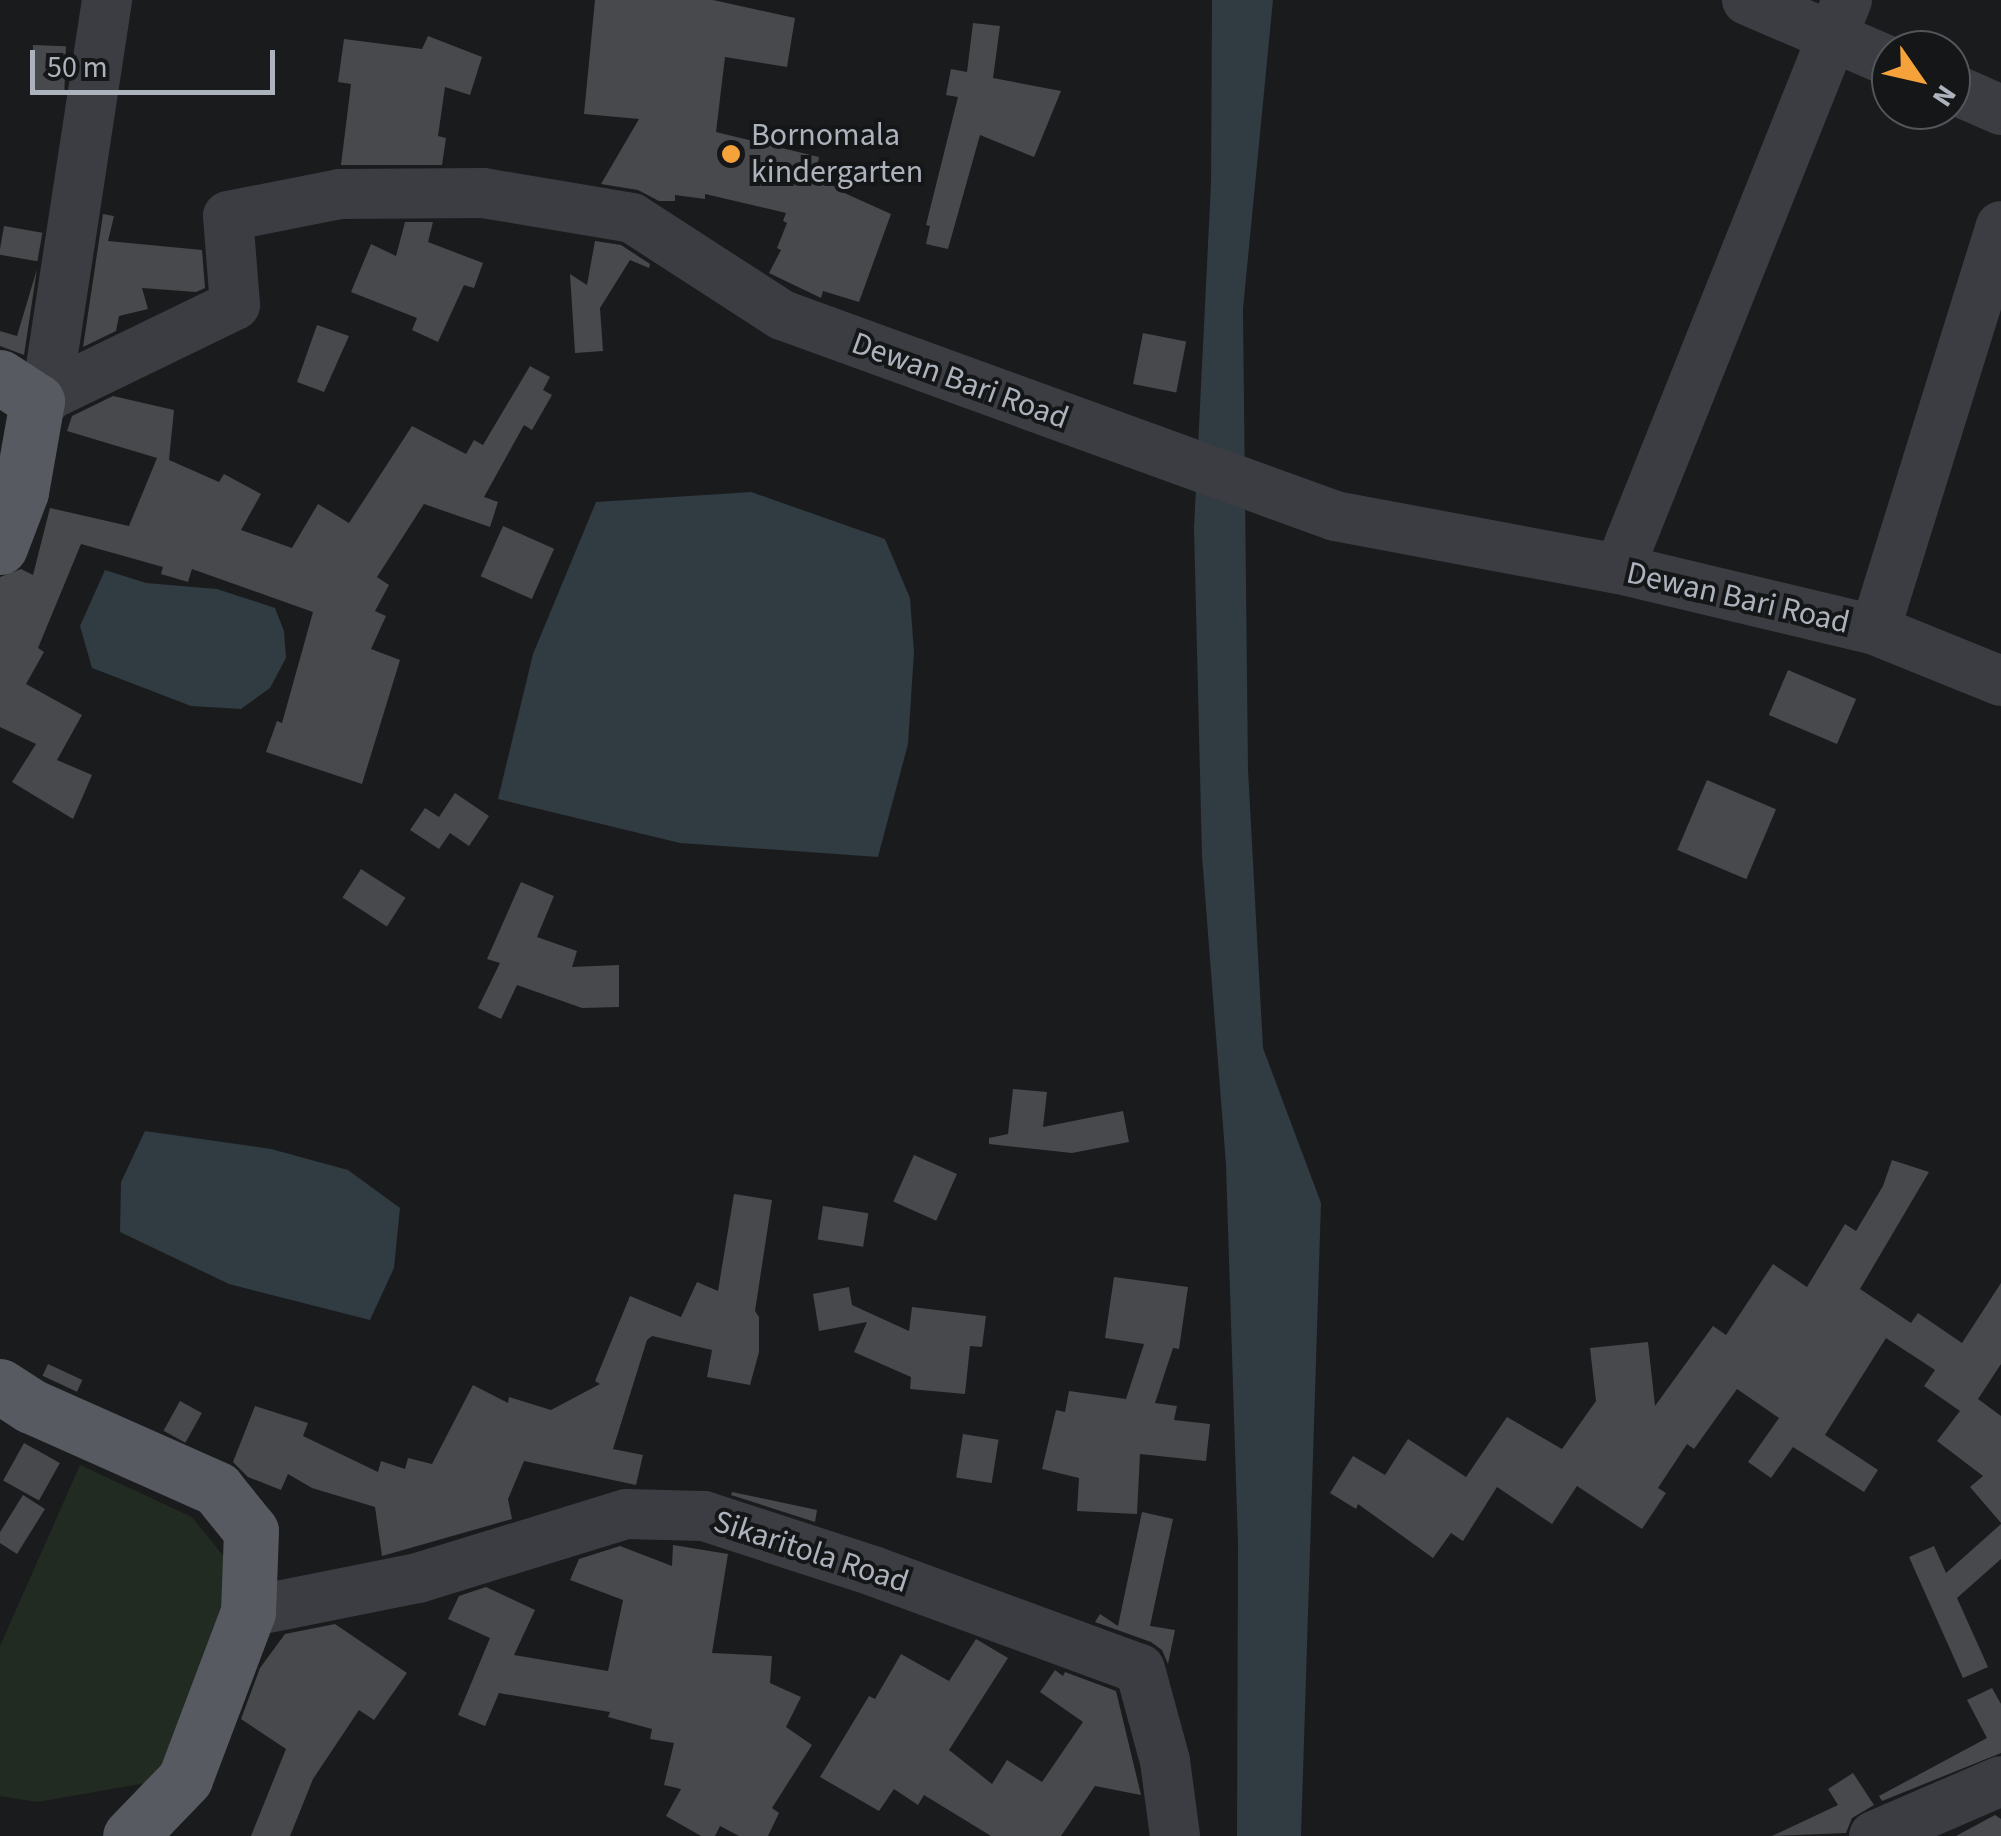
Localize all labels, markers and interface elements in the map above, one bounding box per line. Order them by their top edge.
scale bar [35,30,280,92]
north arrow [1871,30,1971,130]
text: 50 m [47,46,108,89]
text: N [1922,77,1966,115]
place label: Bornomala kindergarten [751,117,923,192]
marker: Bornomala kindergarten [720,143,742,165]
street label: Dewan Bari Road [847,324,1073,438]
street label: Dewan Bari Road [1623,554,1853,642]
street label: Sikaritola Road [709,1502,913,1602]

